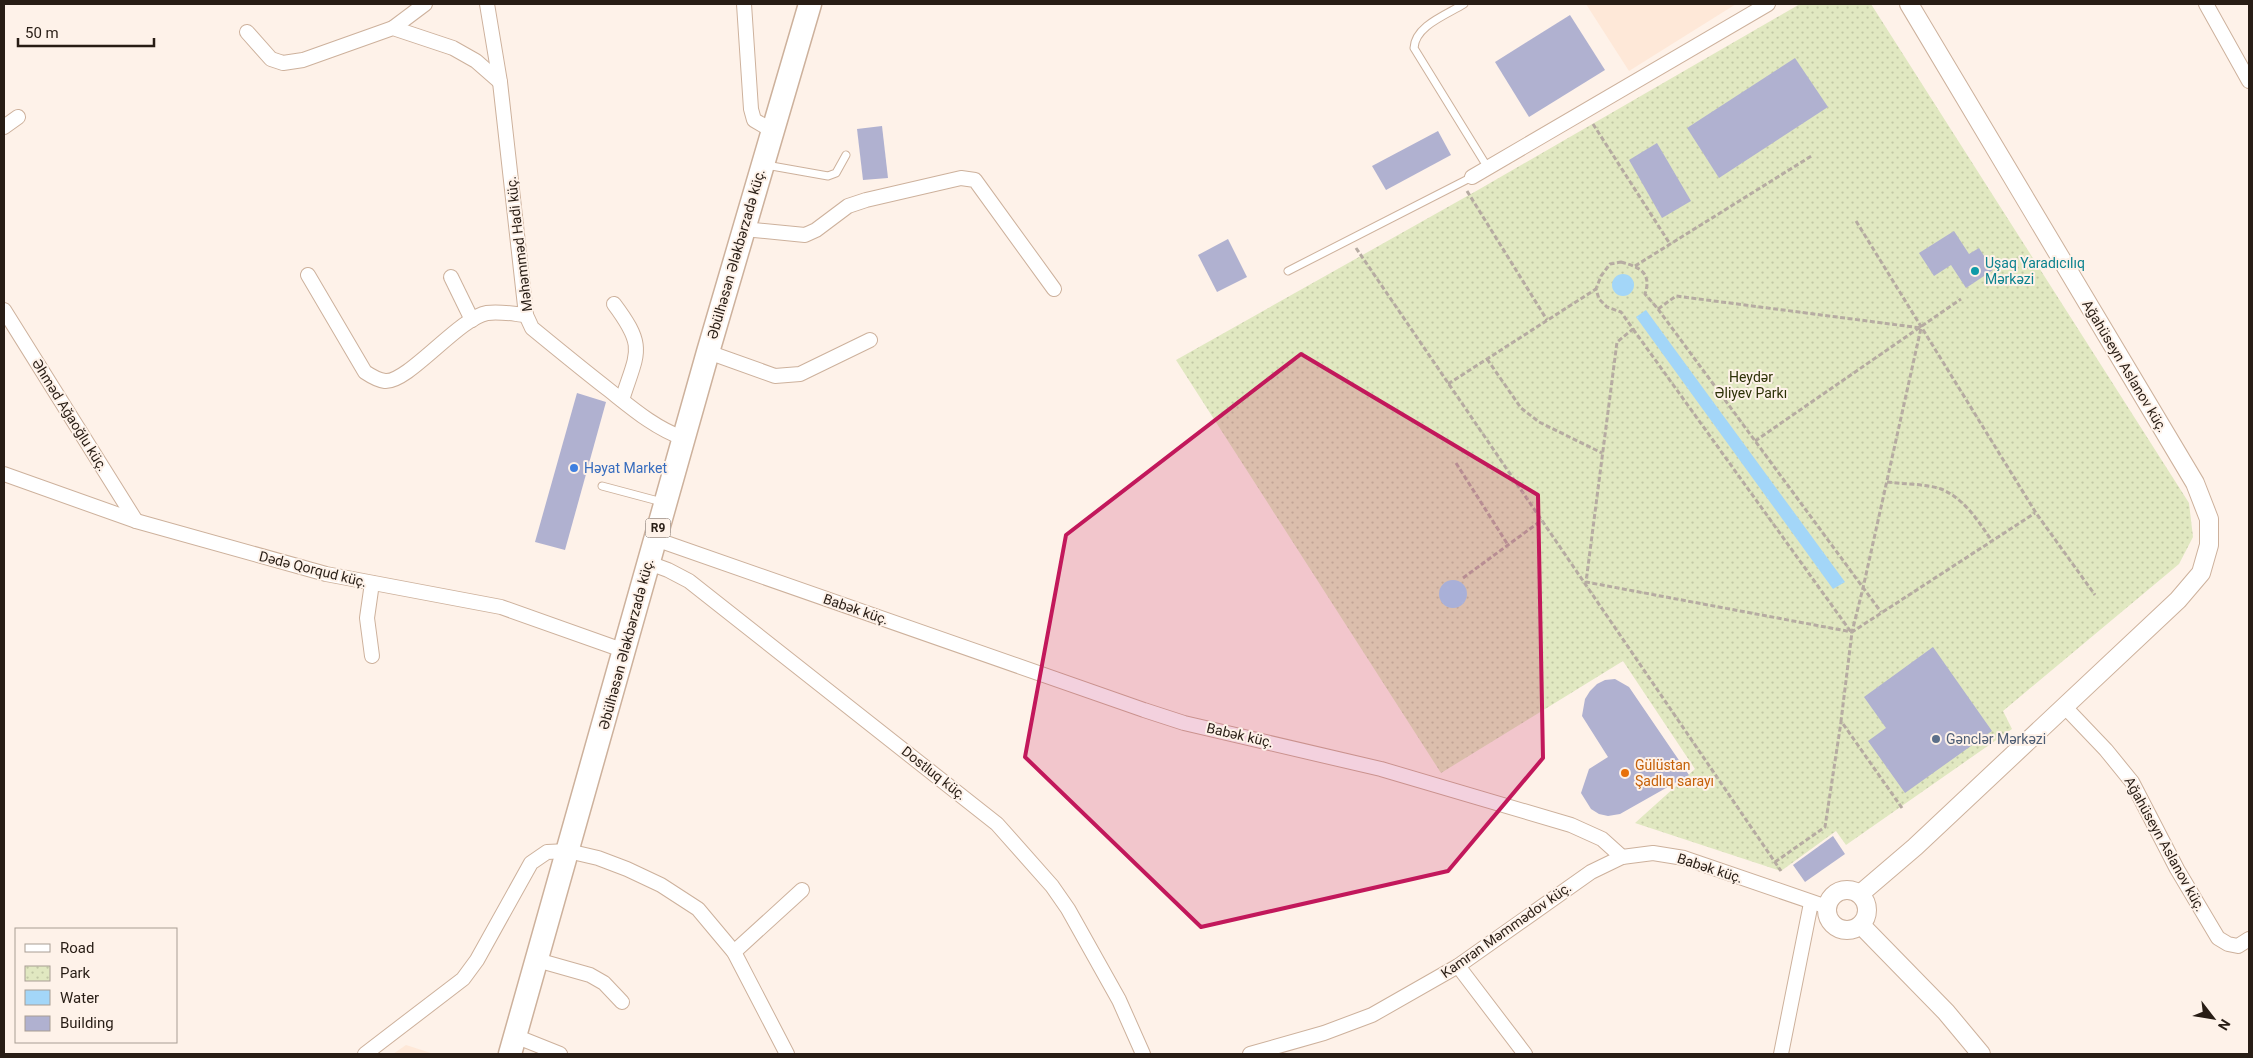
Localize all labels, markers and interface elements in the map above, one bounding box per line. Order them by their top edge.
scale bar [18,15,154,47]
text: 50 m [25,24,59,42]
street label: Əbülhəsən Ələkbərzadə küç. [704,167,768,341]
street label: Məhəmməd Hadi küç. [503,175,535,313]
place label: Uşaq Yaradıcılıq Mərkəzi [1985,255,2085,287]
marker: Uşaq Yaradıcılıq Mərkəzi [1969,265,1981,277]
street label: Ağahüseyn Aslanov küç. [2079,297,2171,435]
street label: Əhməd Ağaoğlu küç. [29,356,111,474]
park label: Heydər Əliyev Parkı [1715,369,1787,401]
place label: Həyat Market [584,460,667,476]
marker: Həyat Market [568,462,580,474]
road number: R9 [646,518,670,538]
street label: Dədə Qorqud küç. [257,548,369,590]
street label: Əbülhəsən Ələkbərzadə küç. [595,557,657,731]
street label: Babək küç. [821,590,891,628]
street label: Babək küç. [1205,720,1275,750]
place label: Gənclər Mərkəzi [1946,731,2046,747]
marker: Gənclər Mərkəzi [1930,733,1942,745]
street label: Dostluq küç. [899,743,969,803]
place label: Gülüstan Şadlıq sarayı [1635,757,1714,789]
marker: Gülüstan Şadlıq sarayı [1619,767,1631,779]
street label: Ağahüseyn Aslanov küç. [2121,774,2209,914]
street label: Babək küç. [1675,850,1745,886]
street label: Kamran Məmmədov küç. [1438,879,1574,981]
legend [15,928,178,1043]
text: Road [60,939,94,957]
text: Park [60,964,91,982]
text: Water [60,989,99,1007]
north arrow [2188,993,2238,1043]
text: Building [60,1014,114,1032]
text: N [2215,1016,2234,1033]

